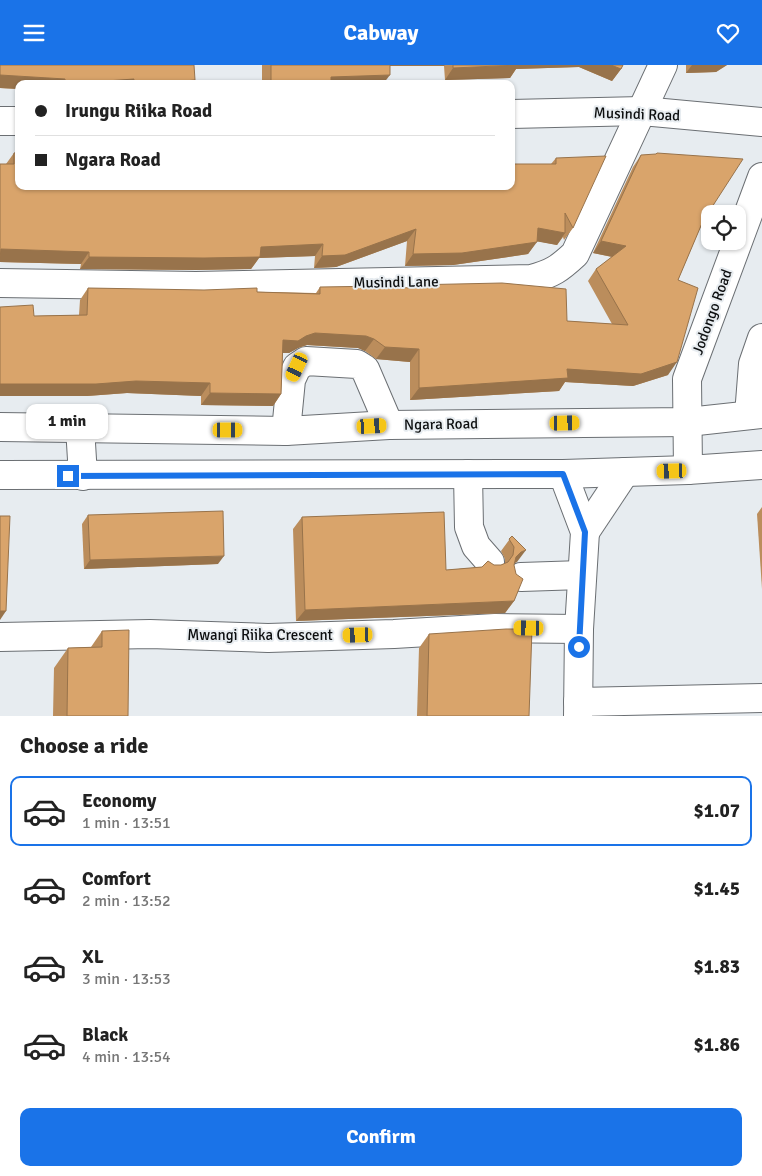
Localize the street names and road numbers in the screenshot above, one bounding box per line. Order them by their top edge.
street label: Musindi Road [593,103,681,125]
street label: Jodongo Road [688,267,736,357]
street label: Musindi Lane [353,272,439,292]
street label: Ngara Road [404,414,478,434]
street label: Mwangi Riika Crescent [187,626,333,644]

